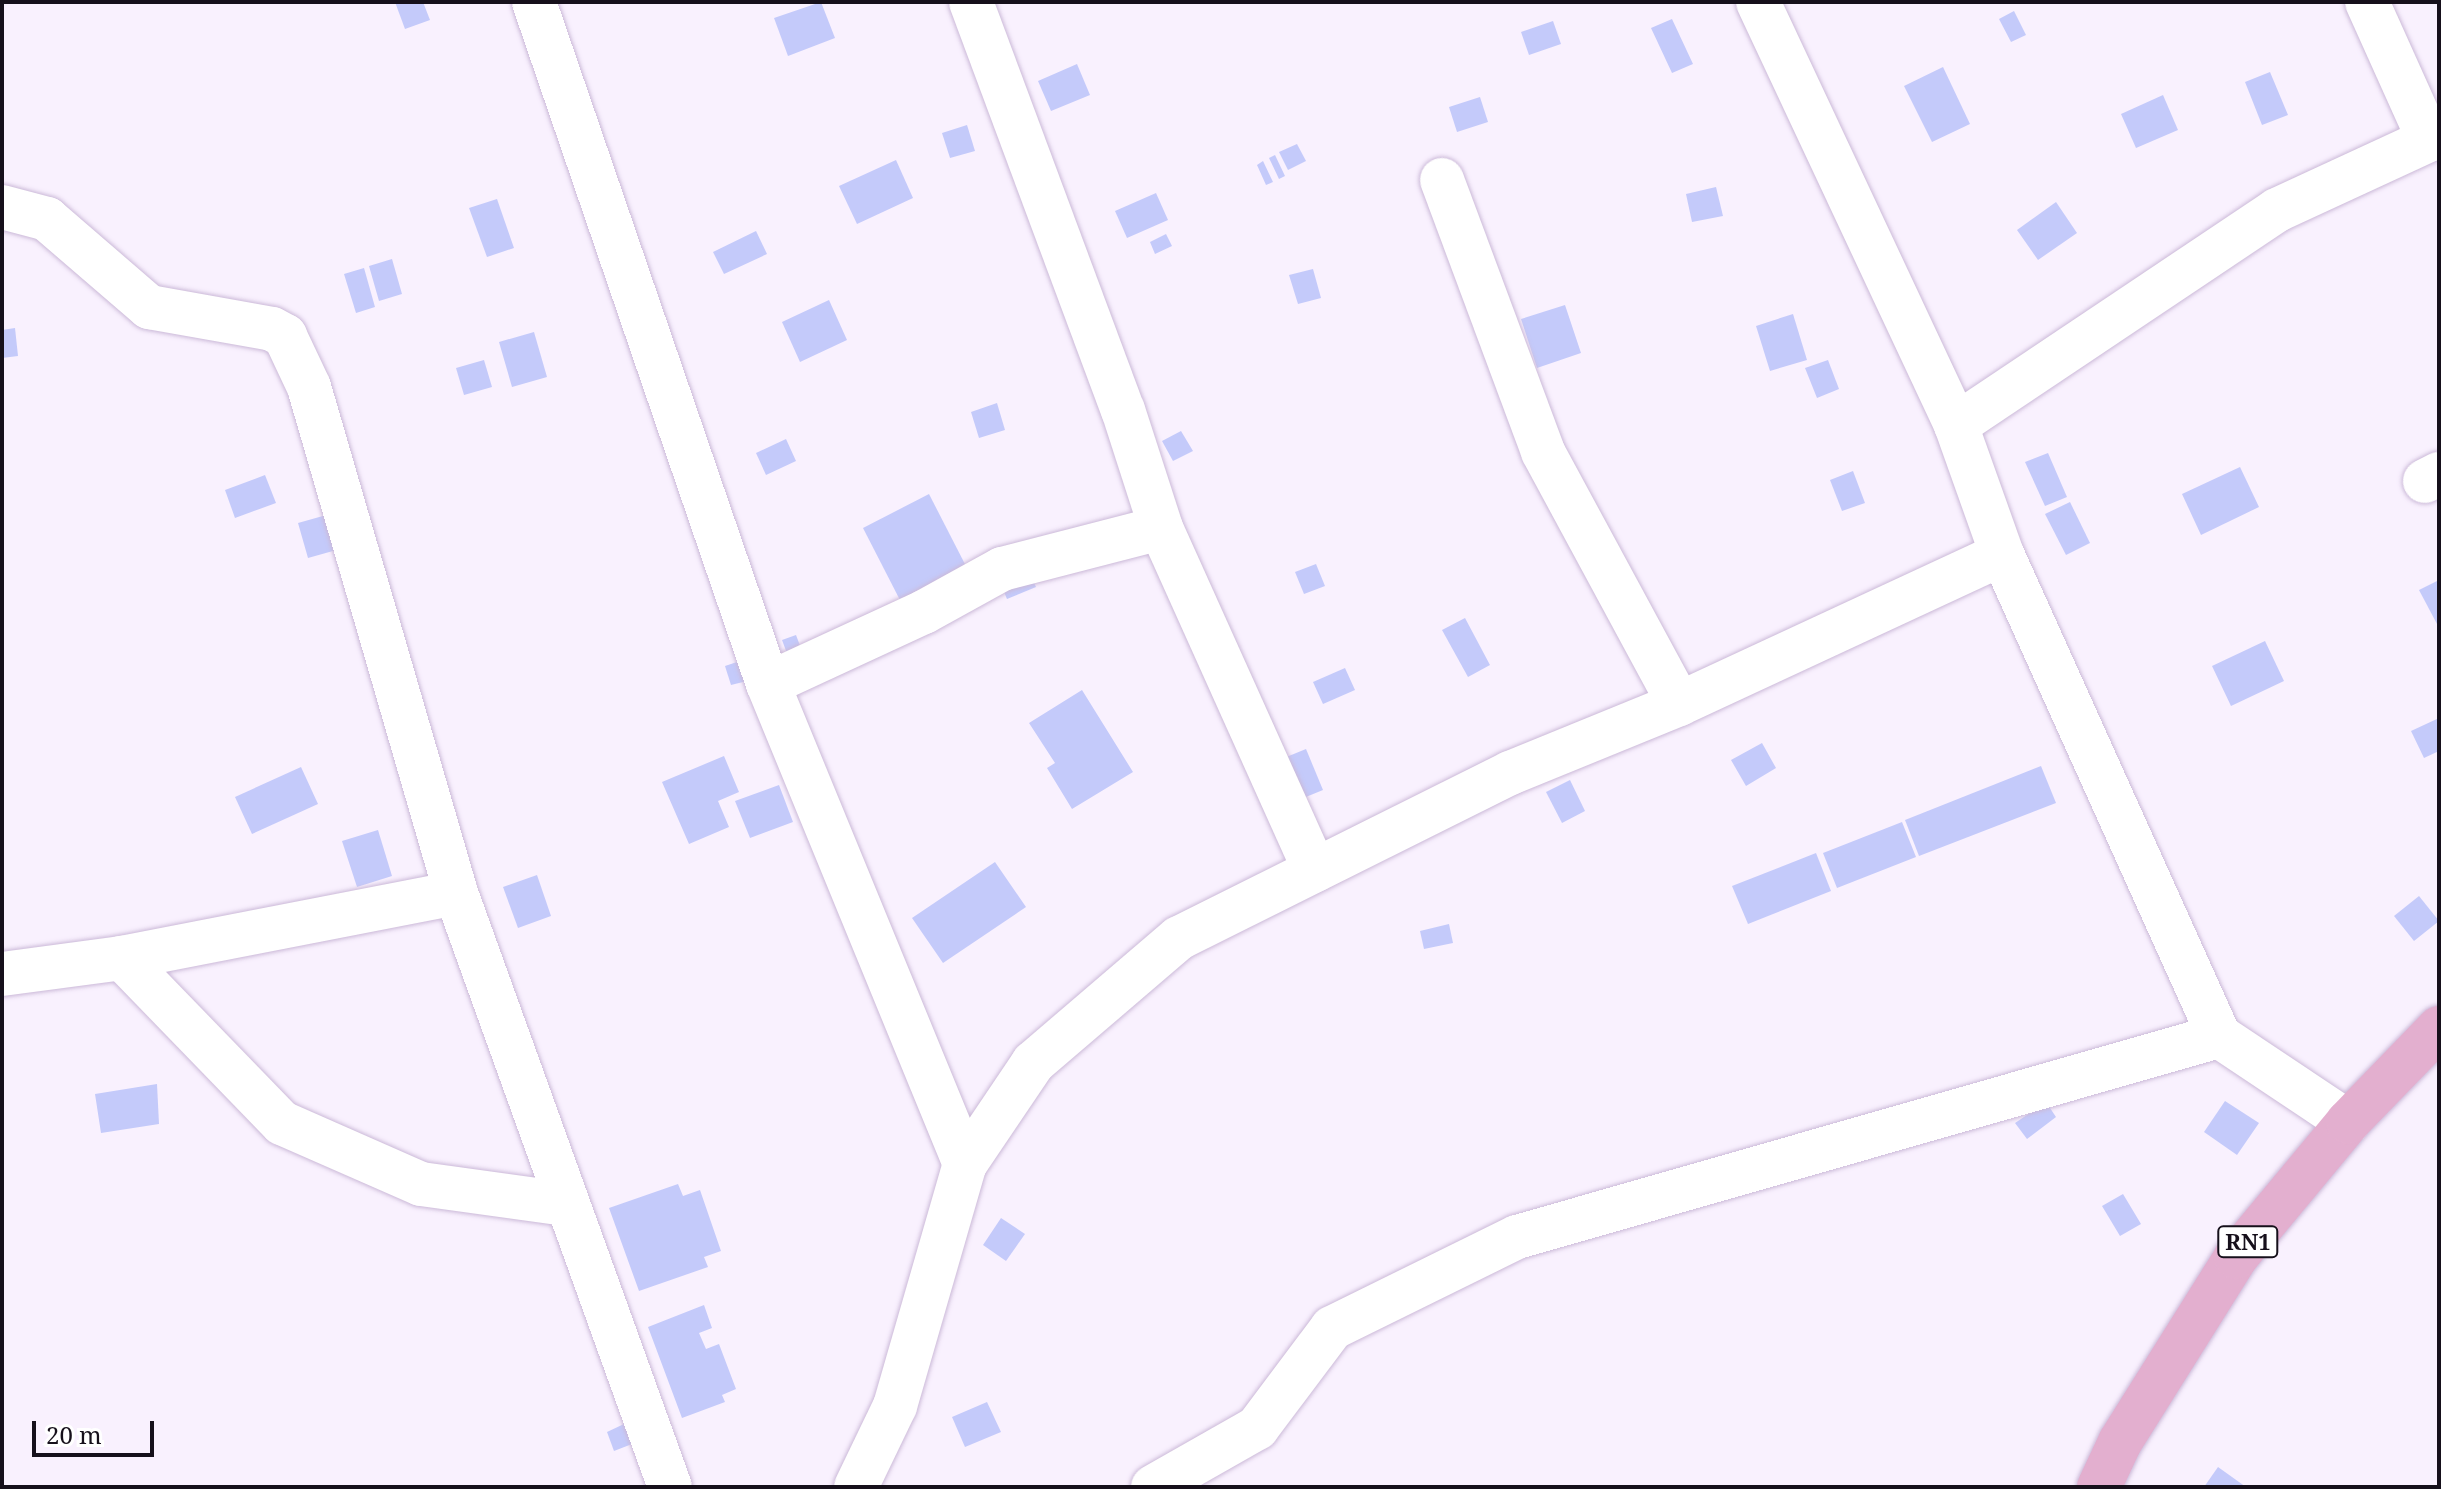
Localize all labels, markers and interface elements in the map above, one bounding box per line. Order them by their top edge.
road number: RN1 [2216,1224,2280,1260]
scale bar [36,1405,158,1455]
text: 20 m [46,1418,102,1451]

